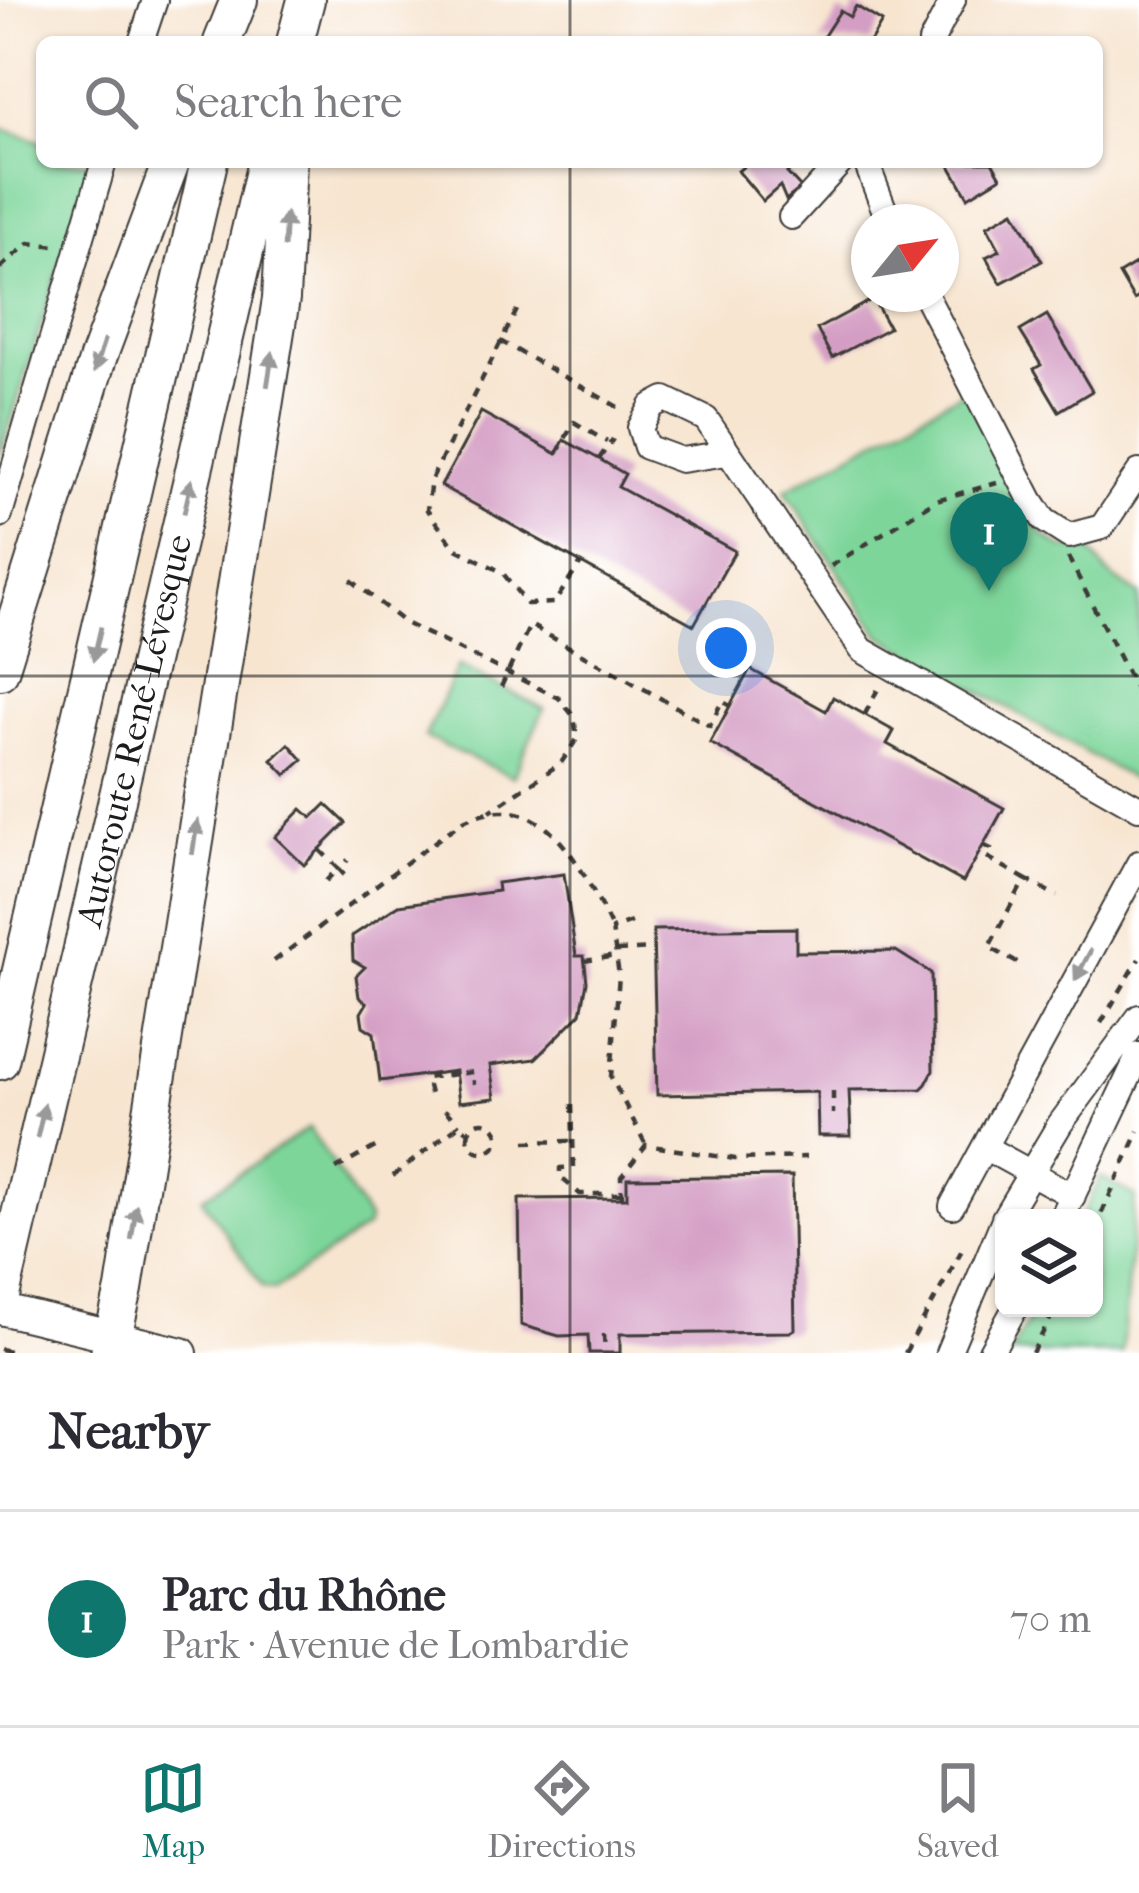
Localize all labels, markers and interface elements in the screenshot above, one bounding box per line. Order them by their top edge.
search box [36,36,1103,168]
icon: search [78,69,144,135]
text: Search here [174,76,402,129]
north arrow [851,204,959,312]
one-way arrow [276,210,295,248]
one-way arrow [89,338,108,375]
one-way arrow [262,349,280,387]
one-way arrow [179,477,198,514]
pin: 1 [950,492,1028,591]
street label: Autoroute René-Lévesque [68,530,200,933]
your location [696,618,756,678]
one-way arrow [87,626,106,663]
one-way arrow [187,817,205,855]
one-way arrow [1073,948,1094,983]
one-way arrow [33,1101,52,1139]
one-way arrow [125,1203,144,1240]
map controls [995,1209,1103,1317]
button: layers [995,1209,1103,1317]
text: Nearby [48,1401,209,1461]
text: Parc du Rhône [162,1569,446,1622]
text: 1 [80,1596,94,1642]
text: 70 m [1010,1596,1091,1642]
text: Park · Avenue de Lombardie [162,1622,629,1668]
tab: Map [140,1755,206,1866]
tab: Directions [487,1755,636,1866]
tab: Saved [917,1755,999,1866]

